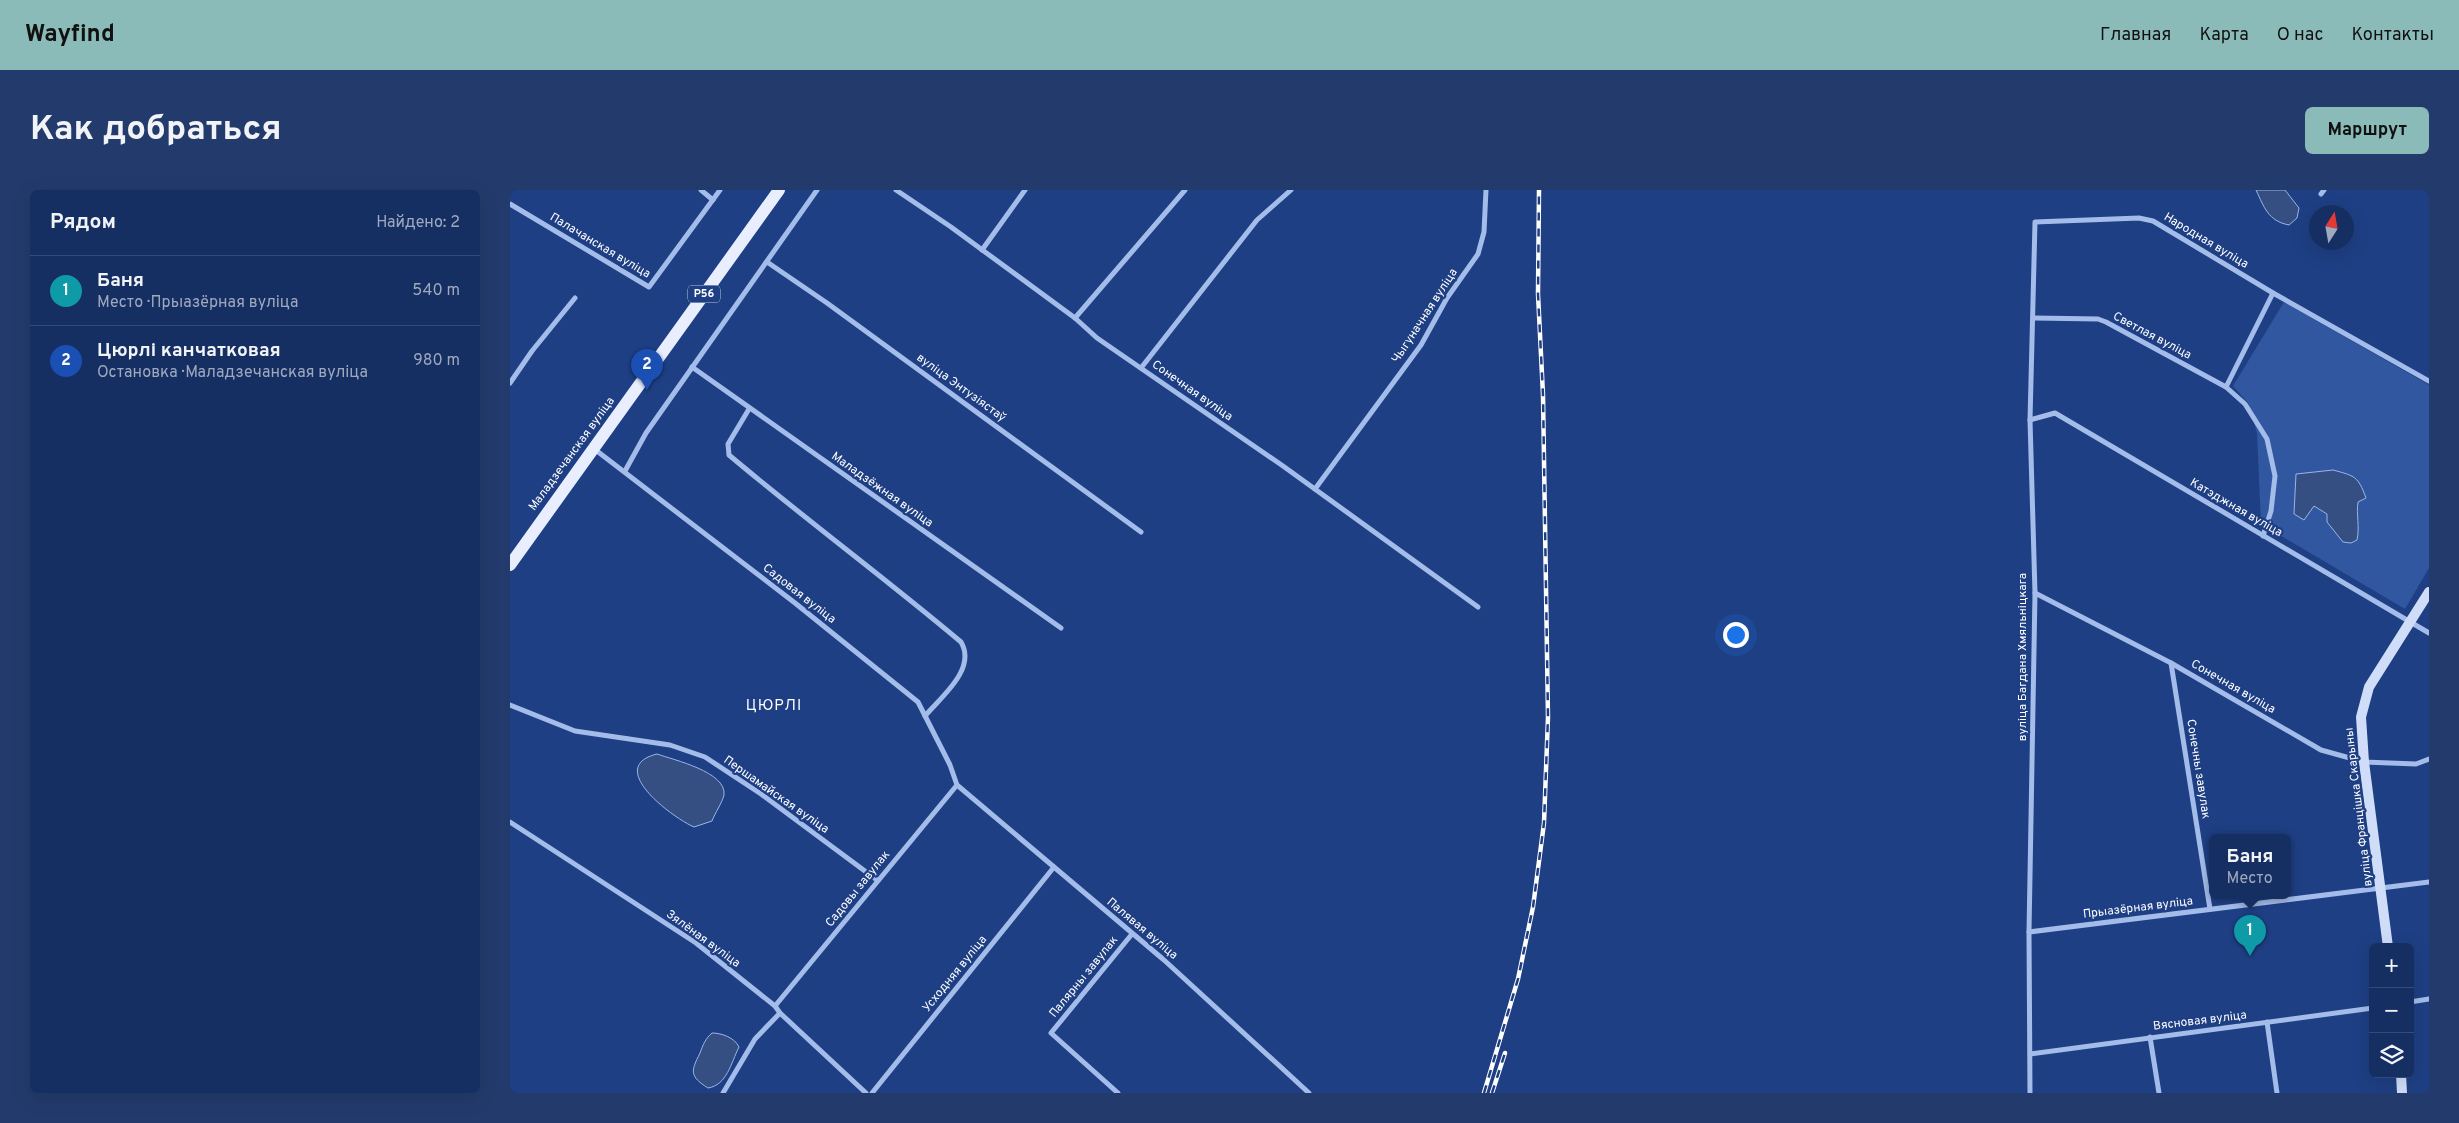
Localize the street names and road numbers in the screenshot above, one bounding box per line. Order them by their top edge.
street label: Народная вуліца [2161,209,2251,273]
street label: Палачанская вуліца [547,210,653,282]
street label: Чыгуначная вуліца [1388,266,1462,366]
road number: Р56 [688,286,720,302]
street label: Светлая вуліца [2110,309,2194,363]
street label: вуліца Энтузіястаў [913,350,1009,426]
street label: Сонечная вуліца [1148,357,1236,425]
street label: Маладзечанская вуліца [525,394,619,514]
street label: Маладзёжная вуліца [828,449,936,531]
street label: Катэджная вуліца [2187,475,2285,541]
street label: Садовая вуліца [759,560,839,628]
street label: вуліца Багдана Хмяльніцкага [2015,573,2031,741]
street label: Сонечная вуліца [2188,656,2278,718]
street label: Сонечны завулак [2182,718,2214,820]
street label: вуліца Францішка Скарыны [2341,727,2377,887]
street label: Першамайская вуліца [720,752,832,838]
street label: Садовы завулак [822,847,894,931]
street label: Прыазёрная вуліца [2082,893,2194,923]
street label: Палявая вуліца [1103,895,1181,963]
street label: Зялёная вуліца [663,907,743,971]
street label: Усходняя вуліца [919,932,991,1016]
street label: Палярны завулак [1046,933,1122,1021]
street label: Вясновая вуліца [2152,1007,2248,1035]

